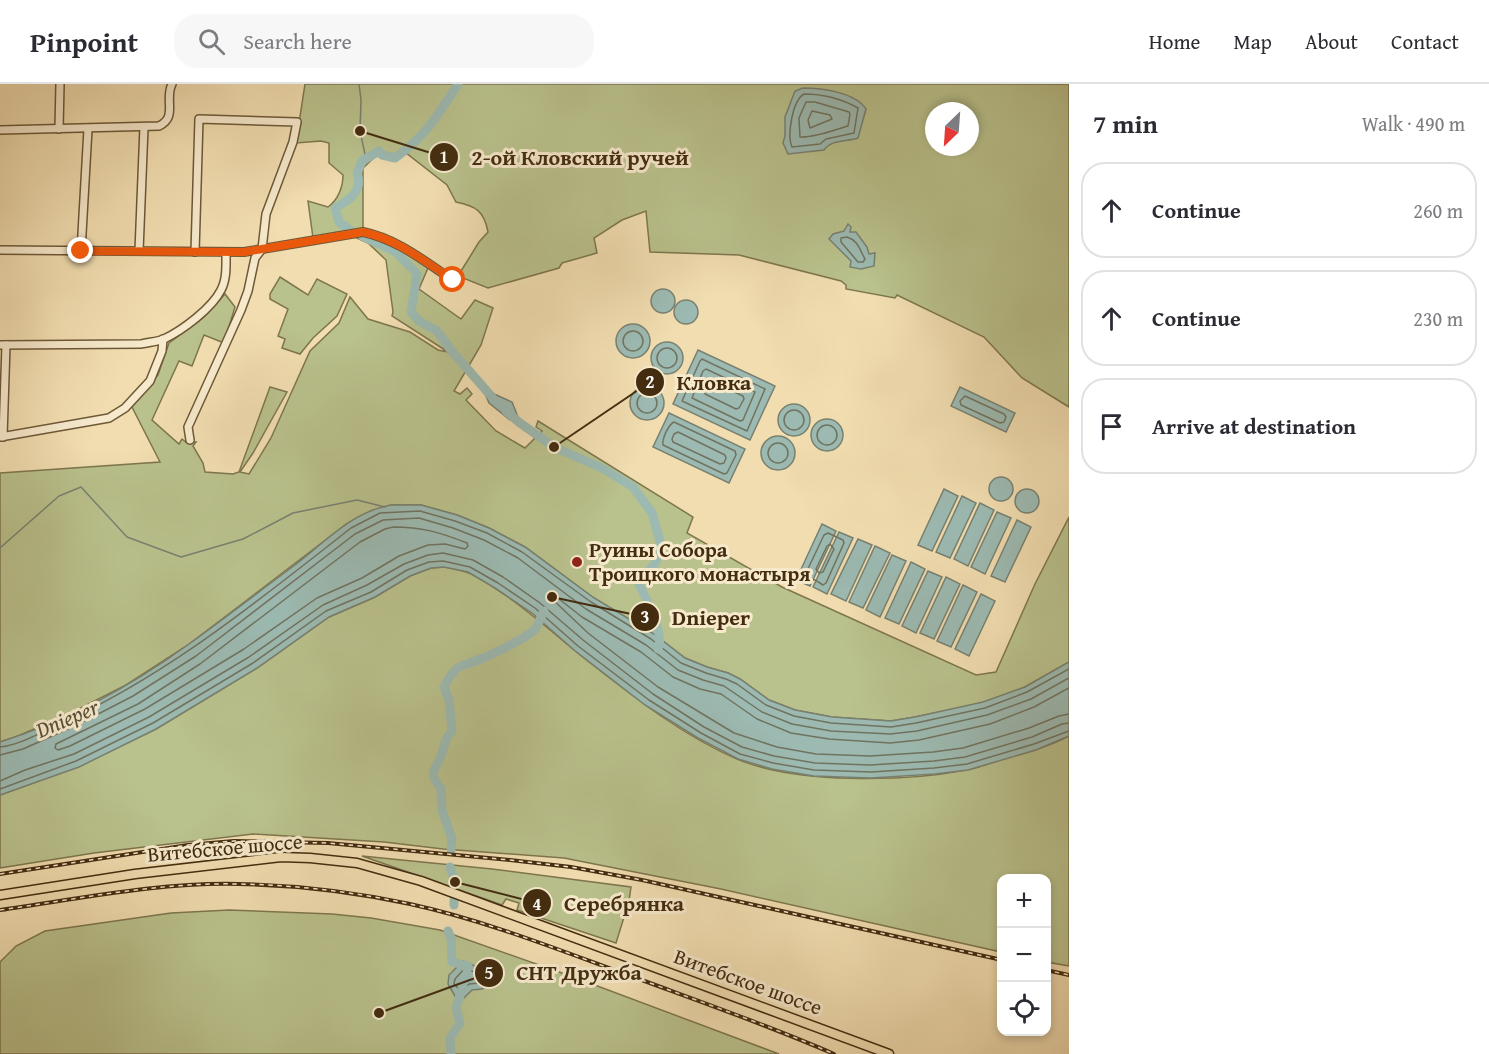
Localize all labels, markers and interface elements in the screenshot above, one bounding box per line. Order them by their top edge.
search box [174,14,594,68]
text: Pinpoint [30,21,138,62]
icon: search [195,25,228,58]
text: Search here [243,25,352,57]
text: Home [1149,26,1200,57]
text: Map [1233,26,1272,57]
text: About [1305,26,1358,57]
text: Contact [1391,26,1459,57]
north arrow [925,102,979,156]
text: 7 min [1093,104,1158,143]
text: Walk · 490 m [1362,109,1465,138]
callout: 2-ой Кловский ручей [429,137,701,177]
text: 2-ой Кловский ручей [471,141,689,173]
text: 1 [439,143,449,170]
icon: ahead [1095,194,1128,227]
text: Continue [1152,194,1241,226]
text: 260 m [1413,196,1463,225]
route end [67,237,93,263]
route start [439,266,465,292]
icon: ahead [1095,302,1128,335]
text: Continue [1152,302,1241,334]
text: 230 m [1413,304,1463,333]
callout: Кловка [635,362,764,402]
text: Кловка [677,366,752,398]
text: 2 [645,368,655,395]
icon: arrive [1095,410,1128,443]
text: Arrive at destination [1152,410,1356,442]
place label: Руины Собора Троицкого монастыря [589,534,810,589]
marker: Руины Собора Троицкого монастыря [570,555,584,569]
callout: Dnieper [630,597,762,637]
text: Dnieper [672,601,750,633]
text: 3 [640,603,650,630]
water label: Dnieper [30,690,104,746]
street label: Витебское шоссе [146,825,304,870]
map controls [997,874,1051,1036]
button: + [997,874,1051,928]
callout: Серебрянка [522,883,696,923]
text: Серебрянка [564,887,685,919]
text: 4 [532,890,542,917]
button: − [997,928,1051,982]
street label: Витебское шоссе [670,940,827,1023]
callout: СНТ Дружба [474,953,654,993]
text: СНТ Дружба [516,956,643,988]
text: 5 [484,959,494,986]
button: locate [997,982,1051,1036]

